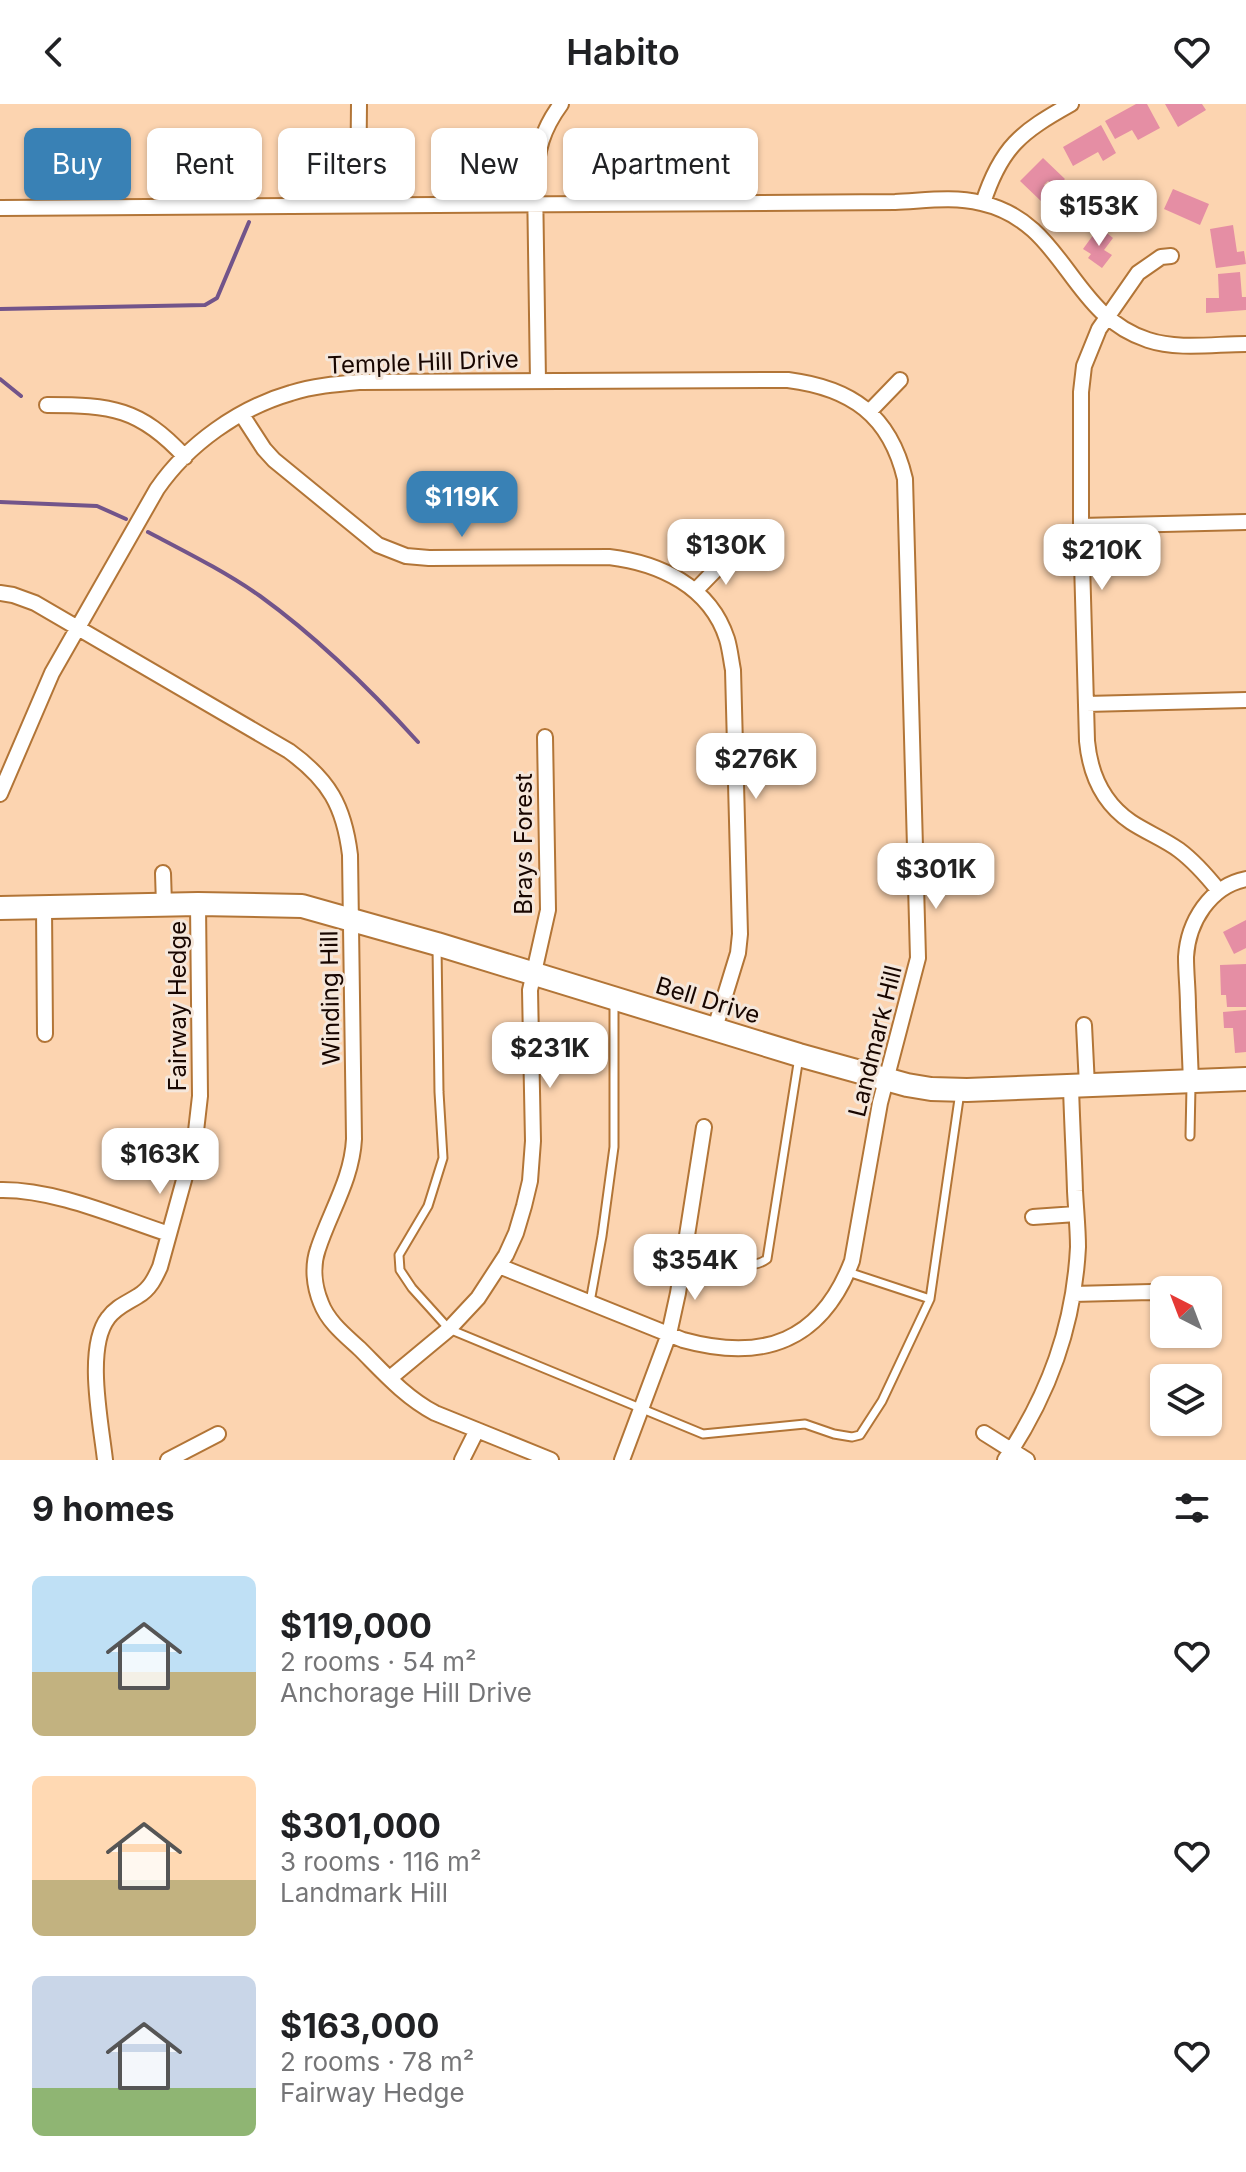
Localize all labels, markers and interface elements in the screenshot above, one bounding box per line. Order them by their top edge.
icon: back [32,30,76,74]
text: Habito [566,30,680,74]
icon: heart [1170,30,1214,74]
chip: Buy [24,128,131,200]
chip: Rent [147,128,262,200]
chip: Filters [278,128,415,200]
chip: New [431,128,547,200]
chip: Apartment [563,128,758,200]
pin: $153K [1043,180,1155,248]
text: $153K [1059,190,1139,221]
street label: Temple Hill Drive [327,344,519,380]
pin: $119K [406,471,518,539]
text: $119K [424,481,500,512]
pin: $130K [670,519,782,587]
pin: $210K [1046,524,1158,592]
text: $130K [685,529,767,560]
text: $210K [1062,534,1142,565]
pin: $276K [700,733,812,801]
text: $276K [714,743,798,774]
street label: Brays Forest [509,773,538,915]
pin: $301K [880,843,992,911]
text: $301K [895,853,977,884]
street label: Fairway Hedge [163,921,192,1091]
street label: Winding Hill [314,930,346,1066]
street label: Landmark Hill [842,962,908,1120]
street label: Bell Drive [652,970,764,1030]
pin: $231K [494,1022,606,1090]
text: $231K [510,1032,590,1063]
pin: $163K [104,1128,216,1196]
text: $163K [120,1138,200,1169]
pin: $354K [639,1234,751,1302]
text: $354K [652,1244,738,1275]
north arrow [1150,1276,1222,1348]
map controls [1150,1276,1222,1436]
button: layers [1150,1364,1222,1436]
icon: filters [1170,1486,1214,1530]
text: 9 homes [32,1488,174,1529]
text: $119,000 [280,1605,432,1646]
icon: home [96,1608,192,1704]
icon: heart [1170,1634,1214,1678]
text: 2 rooms · 54 m² [280,1646,477,1677]
text: Anchorage Hill Drive [280,1677,532,1708]
text: $301,000 [280,1805,441,1846]
icon: home [96,1808,192,1904]
icon: heart [1170,1834,1214,1878]
text: 3 rooms · 116 m² [280,1846,481,1877]
text: Landmark Hill [280,1877,448,1908]
text: $163,000 [280,2005,439,2046]
icon: home [96,2008,192,2104]
icon: heart [1170,2034,1214,2078]
text: 2 rooms · 78 m² [280,2046,474,2077]
text: Fairway Hedge [280,2077,465,2108]

